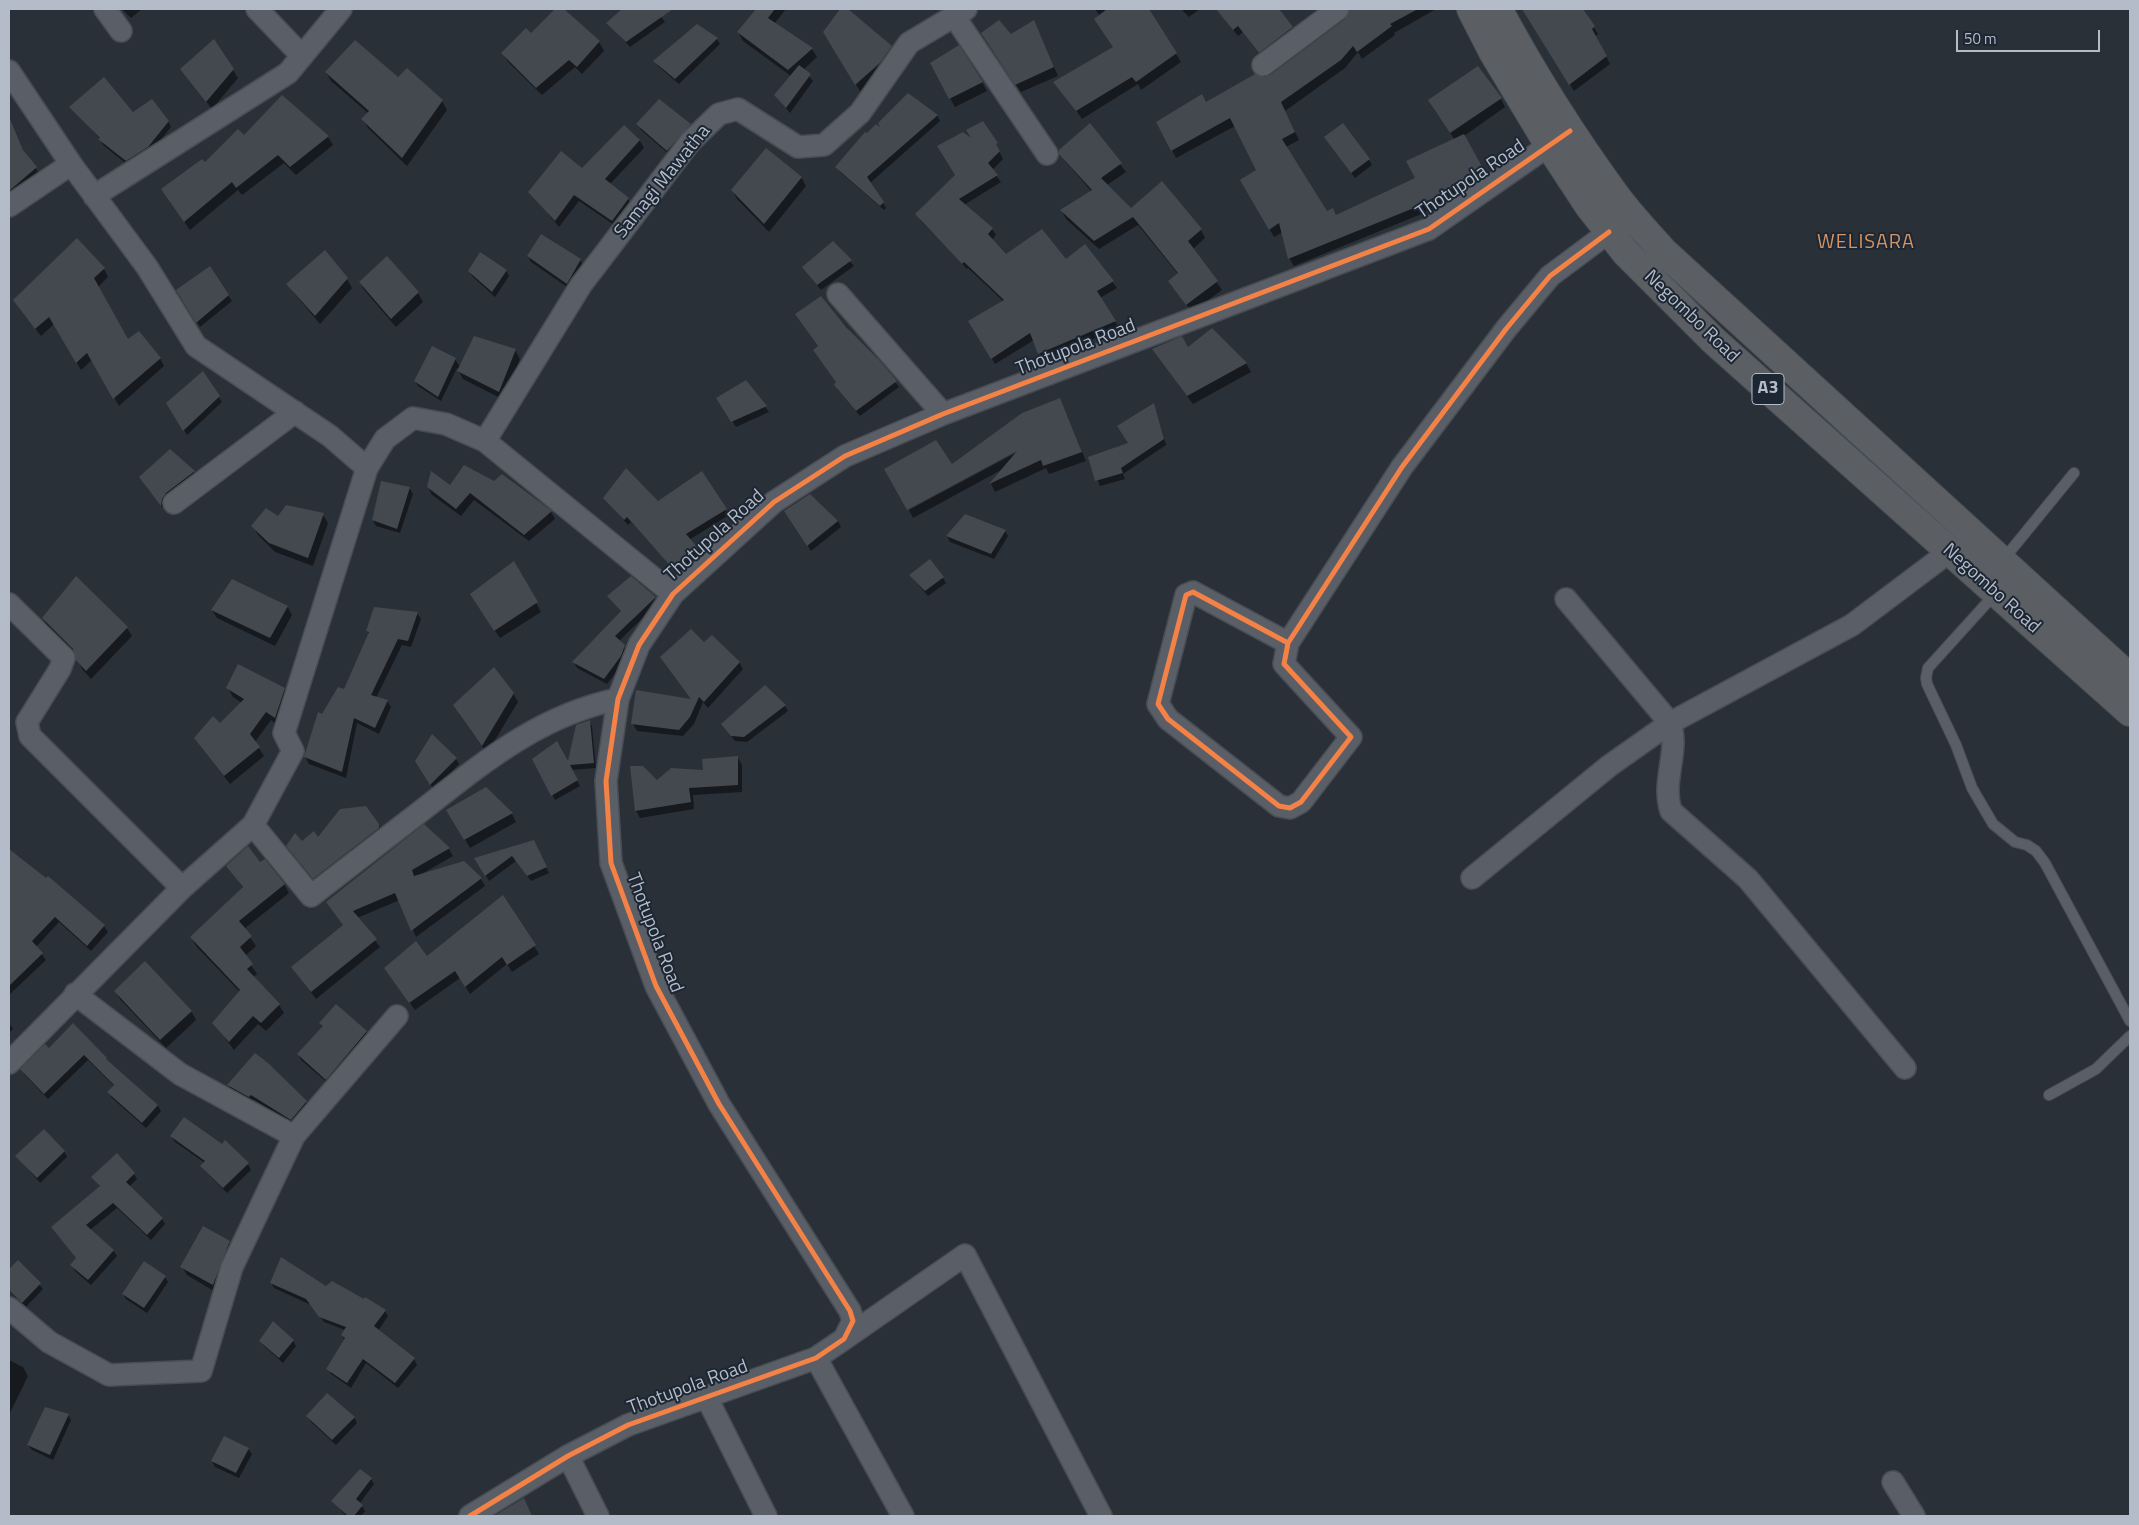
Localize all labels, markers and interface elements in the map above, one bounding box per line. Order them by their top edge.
scale bar [1959,20,2103,52]
text: 50 m [1964,27,1997,50]
street label: Samagi Mawatha [610,121,716,243]
street label: Thotupola Road [1412,135,1530,225]
district label: WELISARA [1816,231,1916,255]
street label: Negombo Road [1639,266,1743,368]
street label: Thotupola Road [1013,315,1139,381]
road number: A3 [1752,374,1784,404]
street label: Thotupola Road [660,485,770,587]
street label: Negombo Road [1938,539,2044,639]
street label: Thotupola Road [621,870,687,996]
street label: Thotupola Road [625,1356,751,1420]

